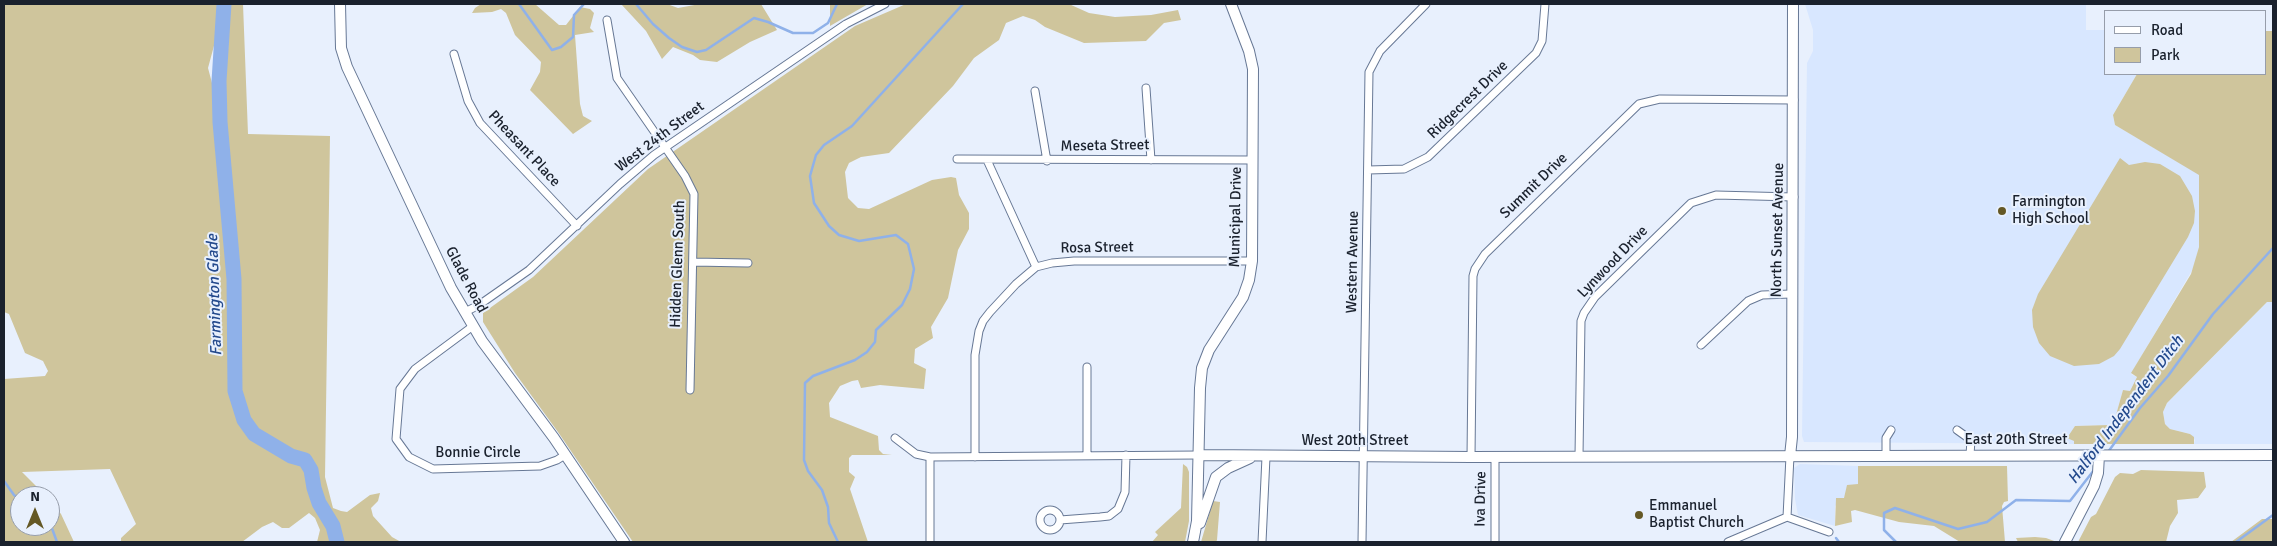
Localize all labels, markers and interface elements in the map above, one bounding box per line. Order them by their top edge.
legend [2104,10,2267,75]
text: Road [2151,21,2183,39]
text: Park [2151,46,2180,64]
street label: Ridgecrest Drive [1424,57,1512,143]
street label: West 24th Street [612,98,708,176]
street label: Pheasant Place [484,107,564,191]
street label: Meseta Street [1060,136,1150,156]
street label: Summit Drive [1497,149,1571,223]
street label: North Sunset Avenue [1768,162,1788,298]
street label: Municipal Drive [1226,167,1246,267]
place label: Farmington High School [2012,193,2089,228]
street label: Hidden Glenn South [667,200,689,328]
marker: Farmington High School [1996,205,2008,217]
street label: Western Avenue [1343,210,1363,314]
street label: Lynwood Drive [1574,222,1652,302]
water label: Farmington Glade [203,234,227,356]
street label: Rosa Street [1060,238,1134,258]
street label: Glade Road [441,244,491,316]
water label: Halford Independent Ditch [2064,332,2188,488]
street label: East 20th Street [1964,431,2068,449]
street label: West 20th Street [1302,432,1408,450]
street label: Bonnie Circle [435,444,521,462]
street label: Iva Drive [1472,471,1490,527]
north arrow [10,486,60,536]
text: N [30,488,40,505]
place label: Emmanuel Baptist Church [1649,497,1744,532]
marker: Emmanuel Baptist Church [1633,509,1645,521]

